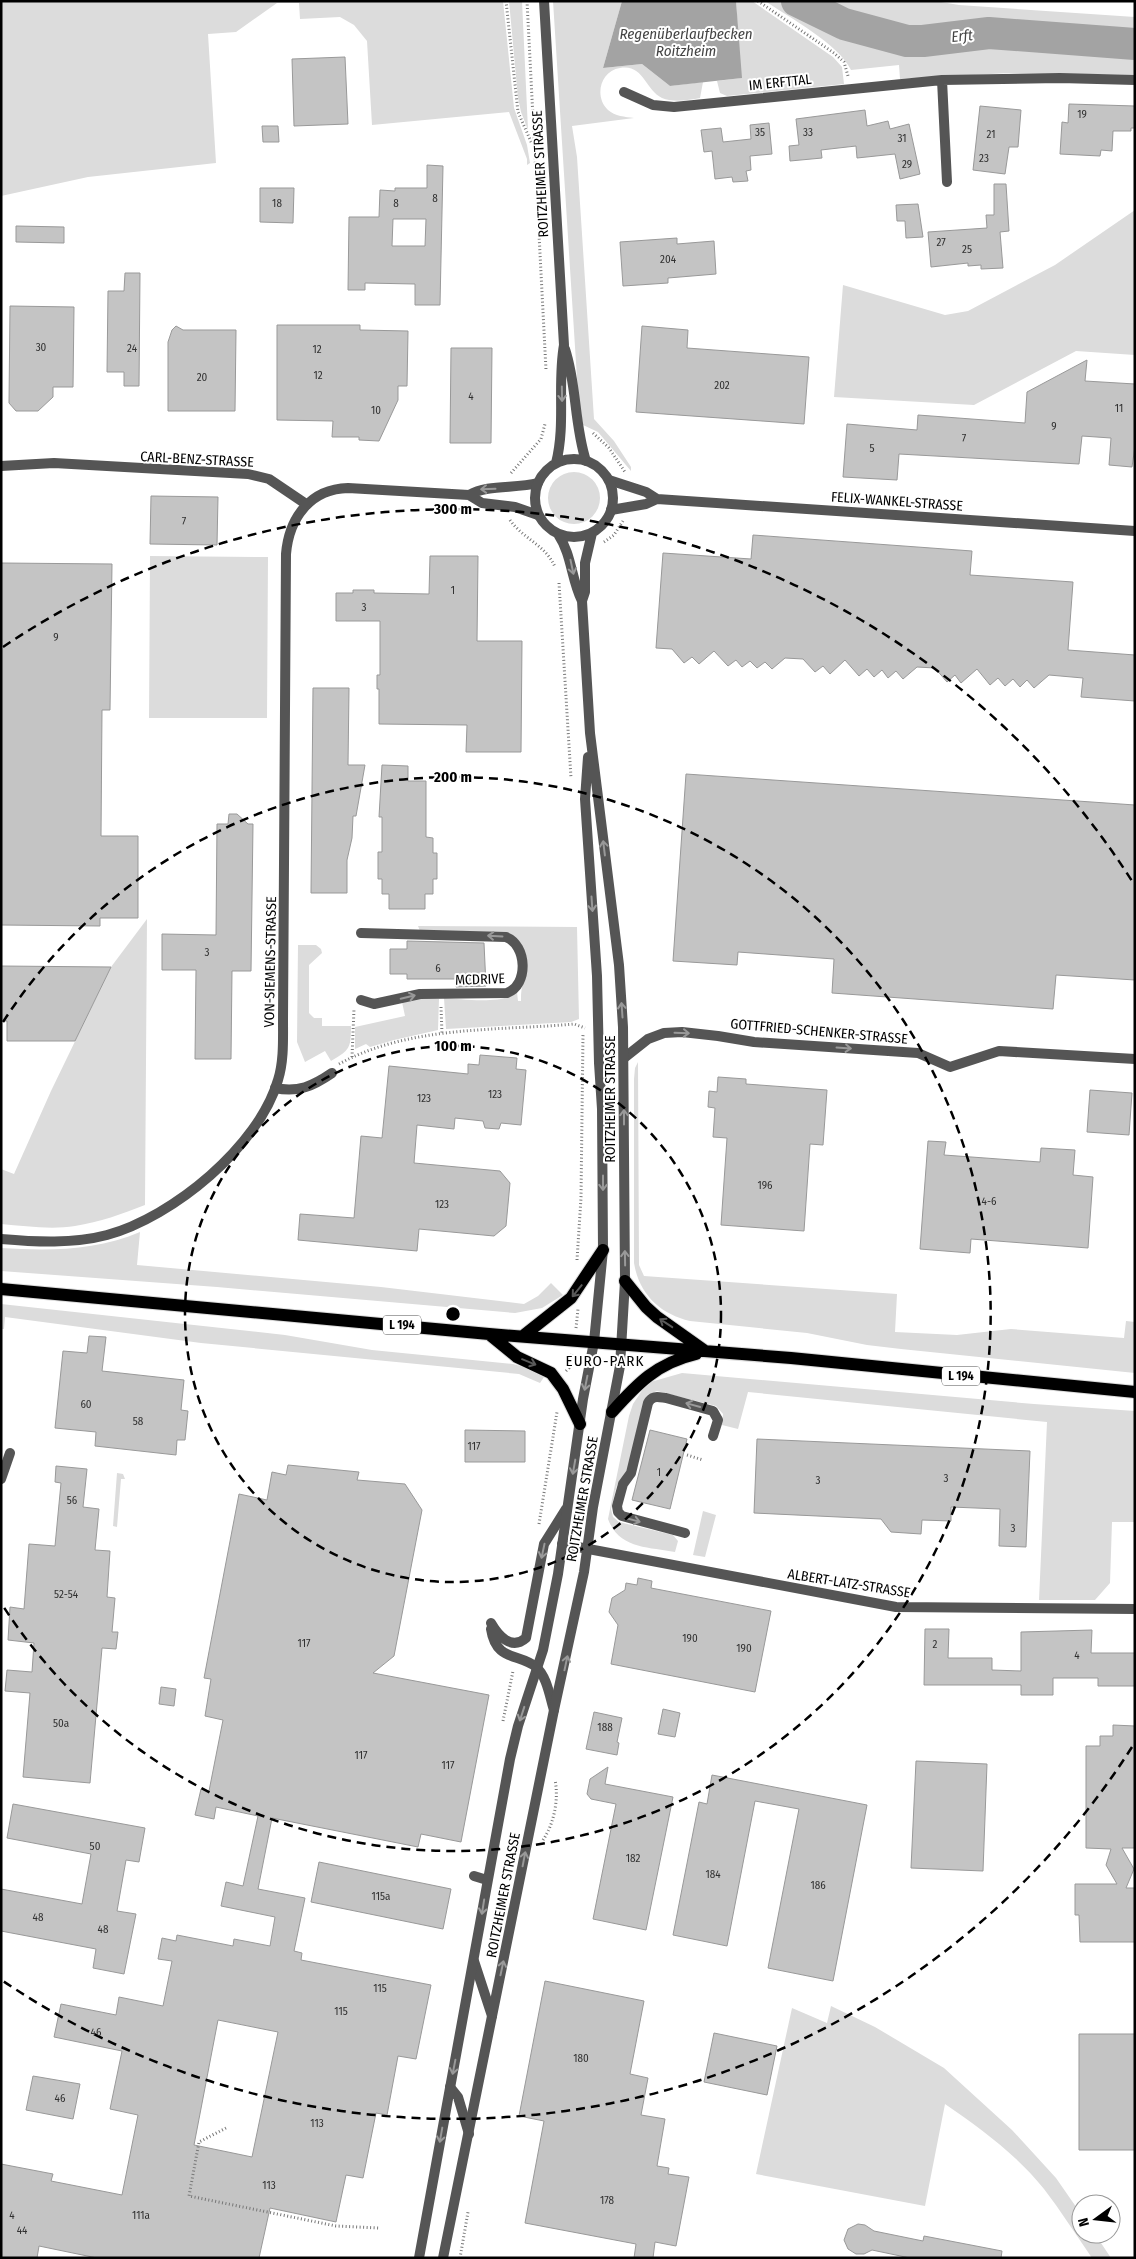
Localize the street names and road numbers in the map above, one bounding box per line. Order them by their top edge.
street label: IM ERFTTAL [748,71,812,94]
street label: ROITZHEIMER STRASSE [529,109,552,238]
street label: CARL-BENZ-STRASSE [140,448,255,471]
street label: FELIX-WANKEL-STRASSE [830,488,964,515]
street label: VON-SIEMENS-STRASSE [261,896,280,1028]
street label: MCDRIVE [455,970,506,989]
street label: GOTTFRIED-SCHENKER-STRASSE [730,1015,909,1048]
street label: ROITZHEIMER STRASSE [602,1035,619,1163]
road number: L 194 [383,1316,421,1334]
road number: L 194 [942,1366,980,1385]
street label: ROITZHEIMER STRASSE [563,1434,602,1563]
street label: ALBERT-LATZ-STRASSE [786,1565,912,1602]
street label: ROITZHEIMER STRASSE [483,1831,524,1959]

